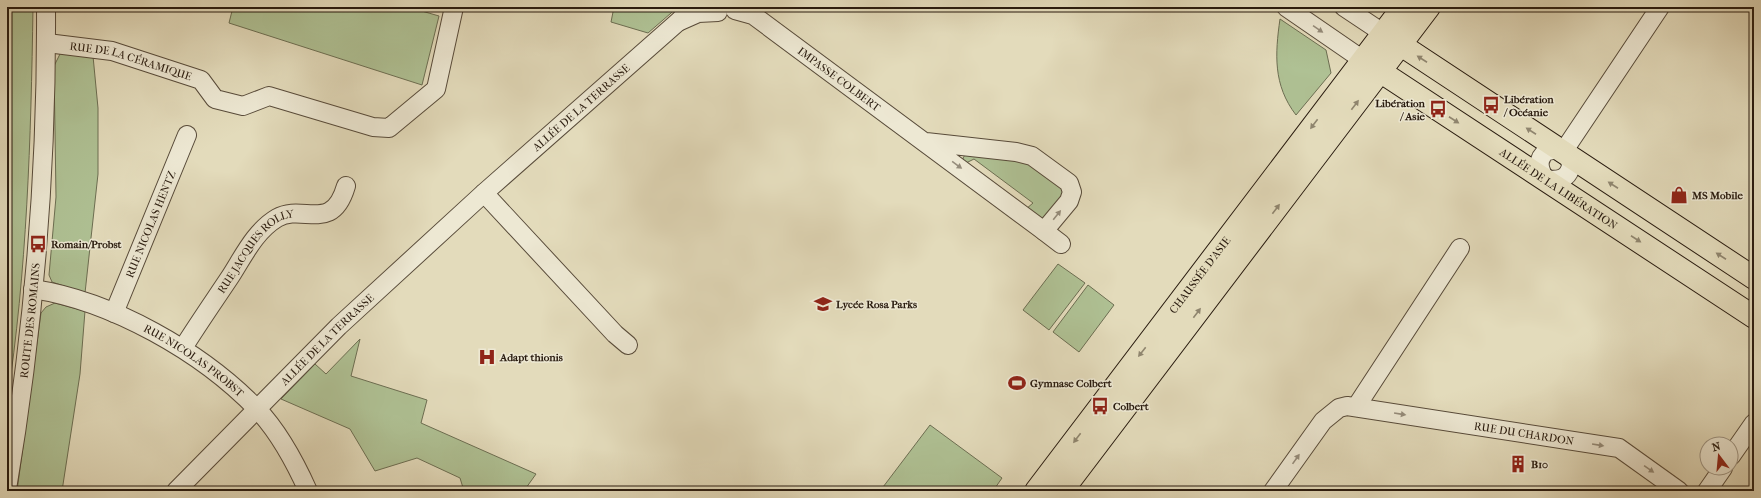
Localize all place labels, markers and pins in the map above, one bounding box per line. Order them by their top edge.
place label: Libération / Océanie [1503,93,1554,119]
bus stop icon: Libération / Océanie [1481,95,1501,115]
place label: Libération / Asie [1375,97,1426,123]
bus stop icon: Libération / Asie [1428,99,1448,119]
shop icon: MS Mobile [1669,185,1689,205]
place label: MS Mobile [1691,189,1743,202]
bus stop icon: Romain/Probst [28,234,48,254]
place label: Romain/Probst [51,238,123,251]
school or university icon: Lycée Rosa Parks [813,294,833,314]
place label: Lycée Rosa Parks [836,298,917,311]
hospital icon: Adapt thionis [477,347,497,367]
place label: Adapt thionis [499,351,563,364]
sports icon: Gymnase Colbert [1007,373,1027,393]
place label: Gymnase Colbert [1030,377,1113,390]
bus stop icon: Colbert [1090,396,1110,416]
place label: Colbert [1113,400,1150,413]
building icon: B10 [1508,454,1528,474]
place label: B10 [1531,458,1548,471]

